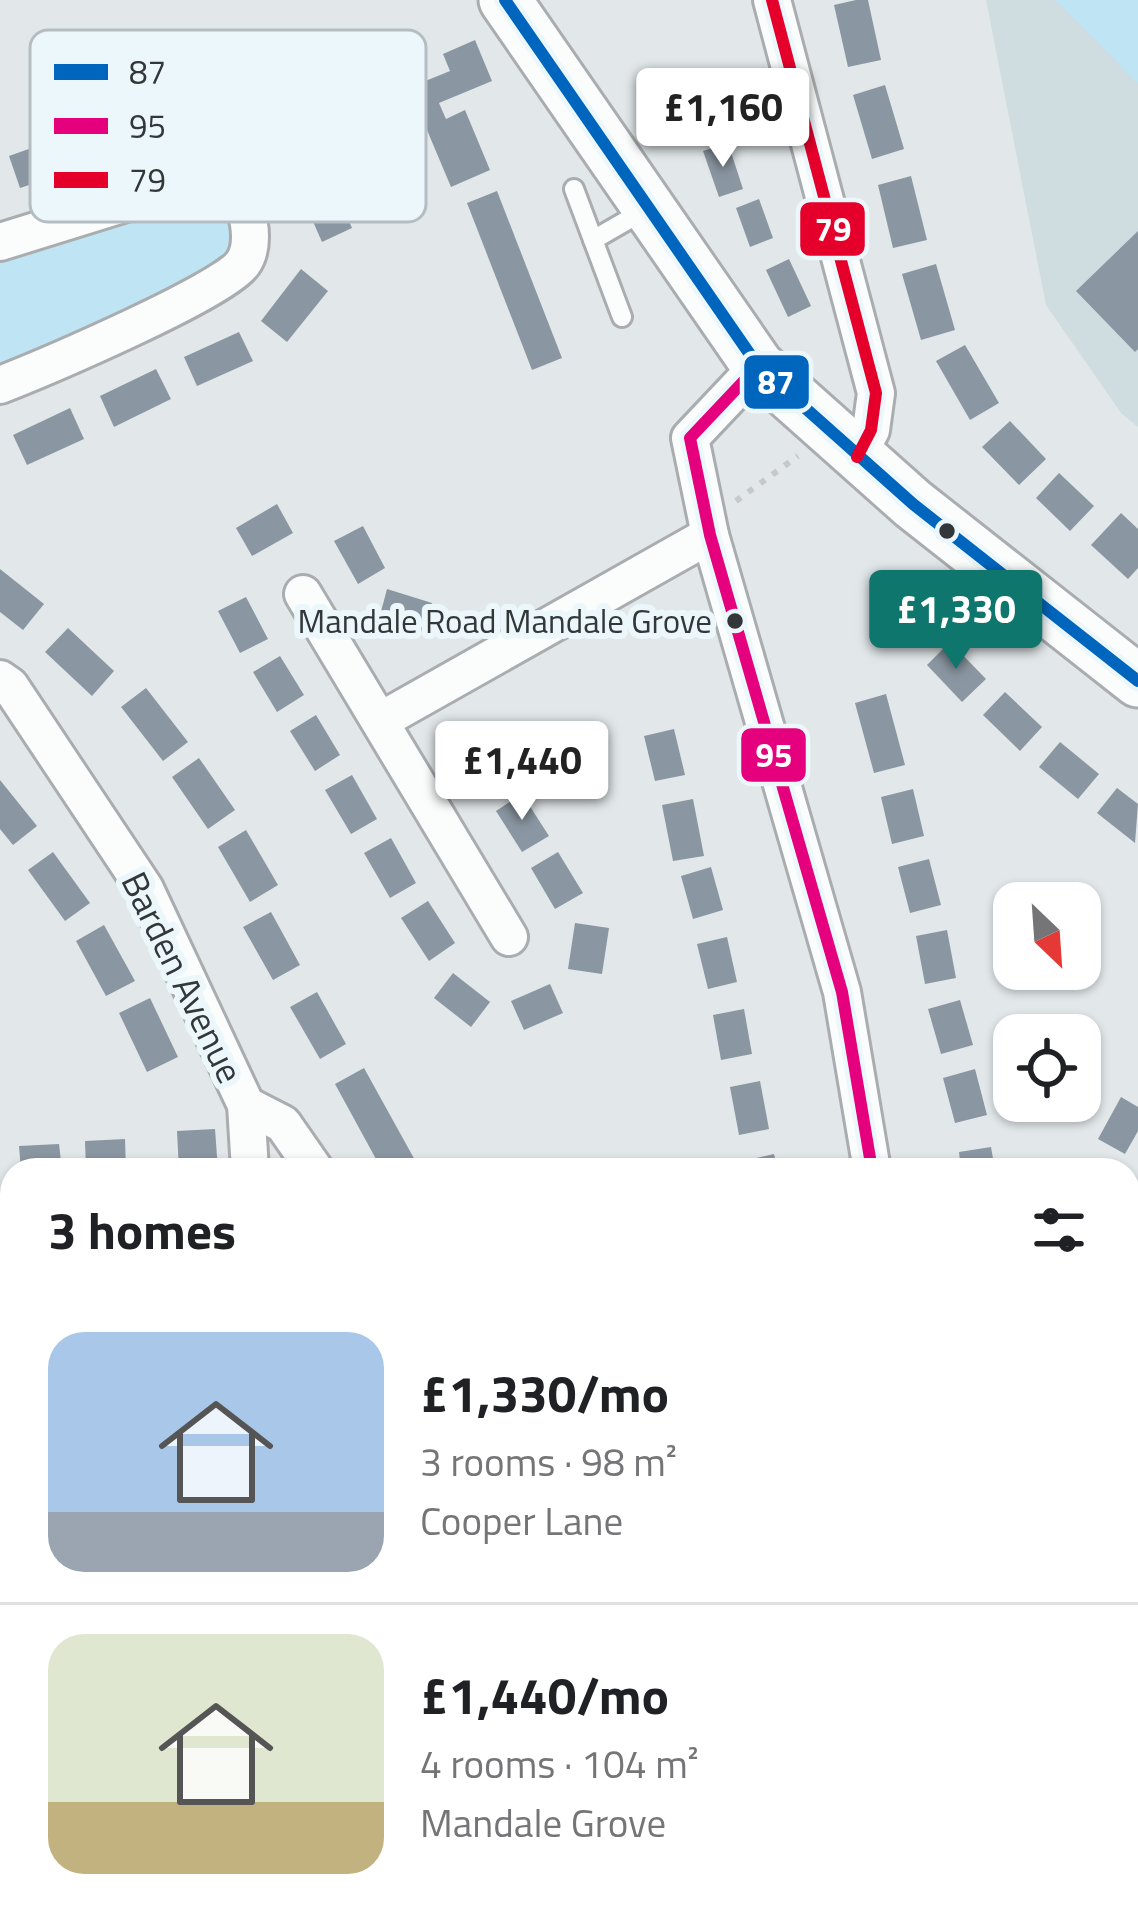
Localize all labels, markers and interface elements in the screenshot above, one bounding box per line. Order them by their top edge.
legend [30,30,426,222]
text: 87 [129,47,166,97]
pin: £1,160 [625,68,821,170]
text: £1,160 [663,77,783,136]
text: 95 [129,101,166,151]
text: 79 [129,155,166,205]
line badge: 79 [798,200,867,258]
text: 79 [815,204,851,254]
line badge: 87 [742,353,811,411]
text: 87 [758,357,794,407]
unlabelled marker [936,520,958,542]
pin: £1,330 [858,570,1054,672]
text: £1,330 [896,579,1016,638]
place label: Mandale Road Mandale Grove [297,596,712,646]
marker: Mandale Road Mandale Grove [724,610,746,632]
pin: £1,440 [424,721,620,823]
line badge: 95 [739,726,808,784]
text: £1,440 [462,730,582,789]
text: 95 [756,730,792,780]
street label: Barden Avenue [108,862,258,1092]
north arrow [993,882,1101,990]
map controls [993,882,1101,1122]
button: locate [993,1014,1101,1122]
text: 3 homes [48,1191,236,1269]
icon: filters [1026,1197,1092,1263]
text: £1,330/mo [420,1354,669,1432]
icon: home [144,1380,288,1524]
text: 3 rooms · 98 m² [420,1432,677,1491]
text: Cooper Lane [420,1491,623,1550]
text: £1,440/mo [420,1656,669,1734]
icon: home [144,1682,288,1826]
text: 4 rooms · 104 m² [420,1734,699,1793]
text: Mandale Grove [420,1793,666,1852]

